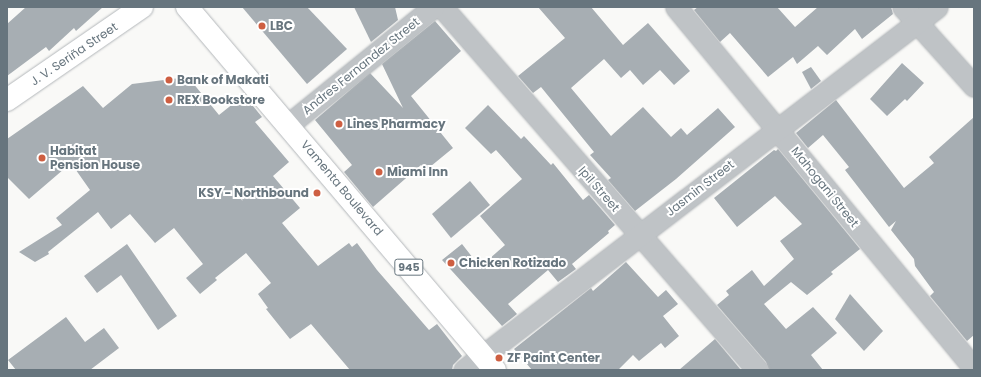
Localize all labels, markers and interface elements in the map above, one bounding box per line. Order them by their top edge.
street label: Andres Fernandez Street [300,14,422,118]
place label: LBC [270,19,293,33]
street label: J. V. Seriña Street [28,20,120,88]
marker: LBC [257,21,267,31]
place label: Bank of Makati [177,73,269,87]
marker: Bank of Makati [164,75,174,85]
place label: REX Bookstore [177,93,265,107]
marker: REX Bookstore [164,95,174,105]
place label: Lines Pharmacy [347,117,446,131]
marker: Lines Pharmacy [334,119,344,129]
street label: Vamenta Boulevard [298,137,386,239]
place label: Habitat Pension House [50,144,140,172]
street label: Mahogani Street [788,144,862,230]
marker: Habitat Pension House [37,153,47,163]
street label: Jasmin Street [663,157,737,219]
street label: Ipil Street [575,163,623,215]
place label: Miami Inn [387,165,448,179]
marker: Miami Inn [374,167,384,177]
place label: KSY - Northbound [198,186,309,200]
marker: KSY - Northbound [312,188,322,198]
place label: Chicken Rotizado [459,256,566,270]
road number: 945 [394,258,424,276]
marker: Chicken Rotizado [446,258,456,268]
place label: ZF Paint Center [507,351,600,365]
marker: ZF Paint Center [494,353,504,363]

